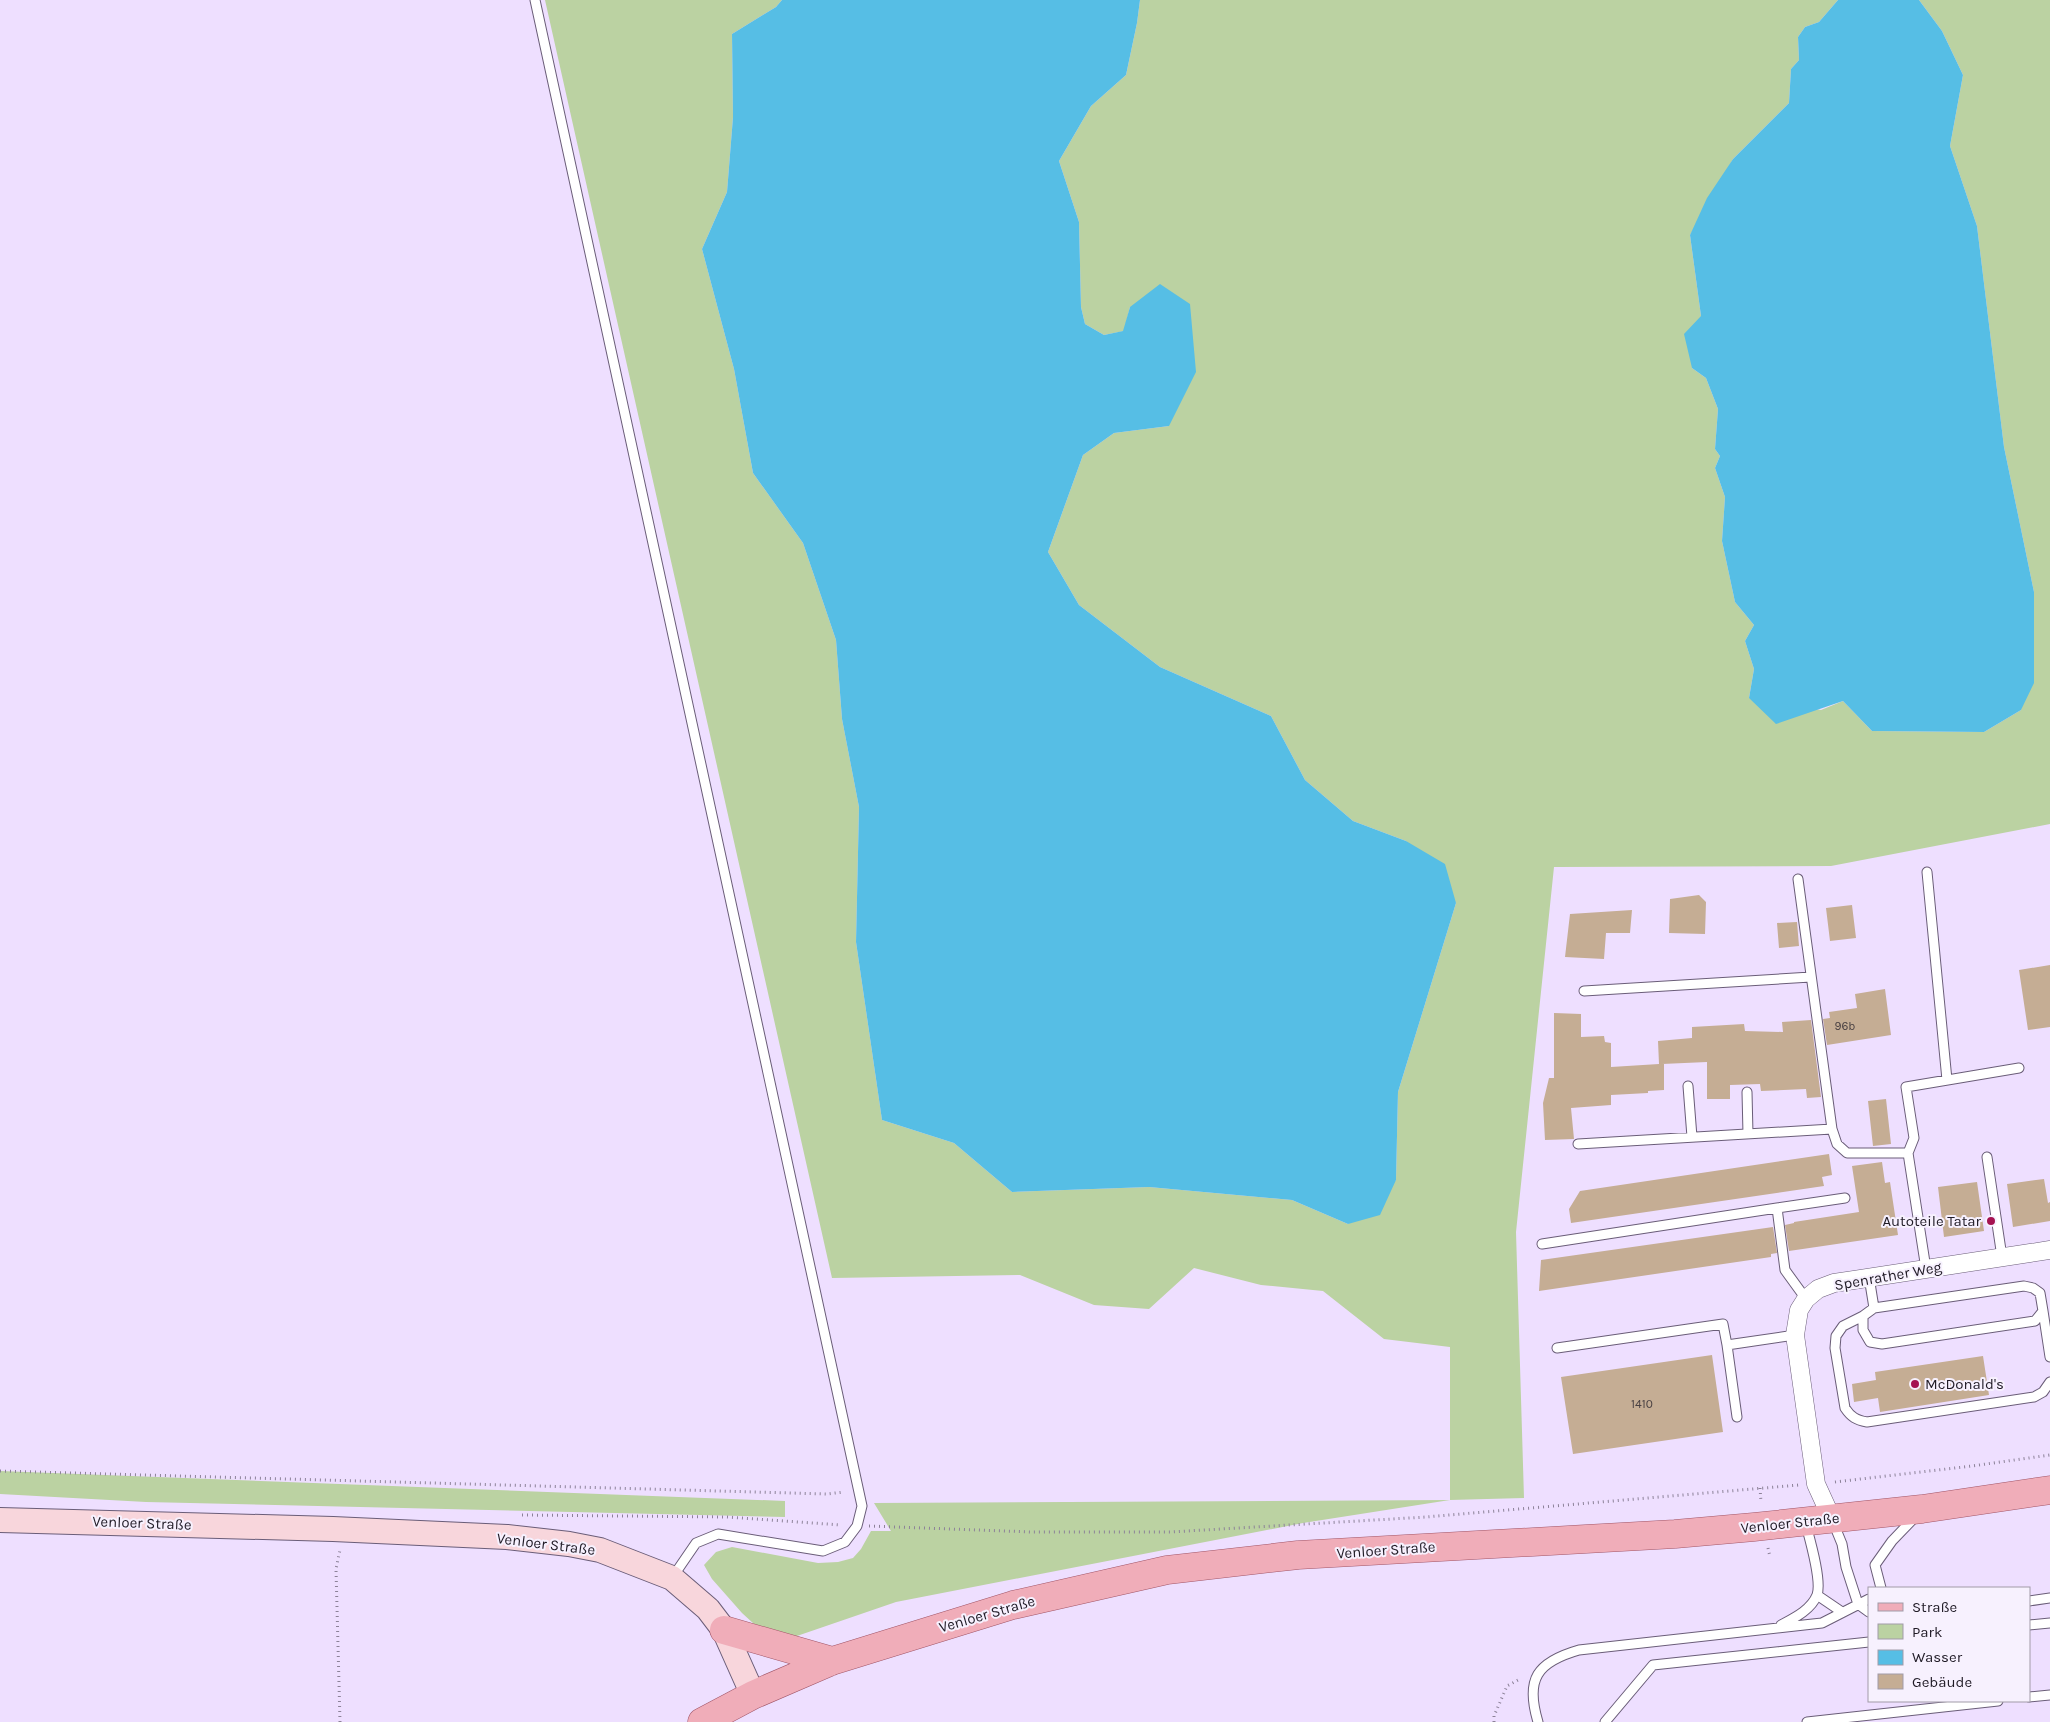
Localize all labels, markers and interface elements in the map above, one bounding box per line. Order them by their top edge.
house number: 96b [1835,1019,1855,1033]
place label: Autoteile Tatar [1882,1212,1982,1230]
marker: Autoteile Tatar [1985,1215,1997,1227]
street label: Spenrather Weg [1833,1258,1944,1294]
place label: McDonald's [1925,1375,2004,1393]
marker: McDonald's [1909,1378,1921,1390]
house number: 1410 [1631,1397,1653,1411]
street label: Venloer Straße [1740,1509,1840,1537]
street label: Venloer Straße [92,1512,192,1534]
street label: Venloer Straße [496,1529,596,1559]
street label: Venloer Straße [1336,1538,1436,1562]
legend [1868,1587,2030,1702]
street label: Venloer Straße [937,1592,1037,1636]
text: Straße [1912,1598,1957,1616]
text: Park [1912,1623,1942,1641]
text: Wasser [1912,1648,1963,1666]
text: Gebäude [1912,1673,1972,1691]

